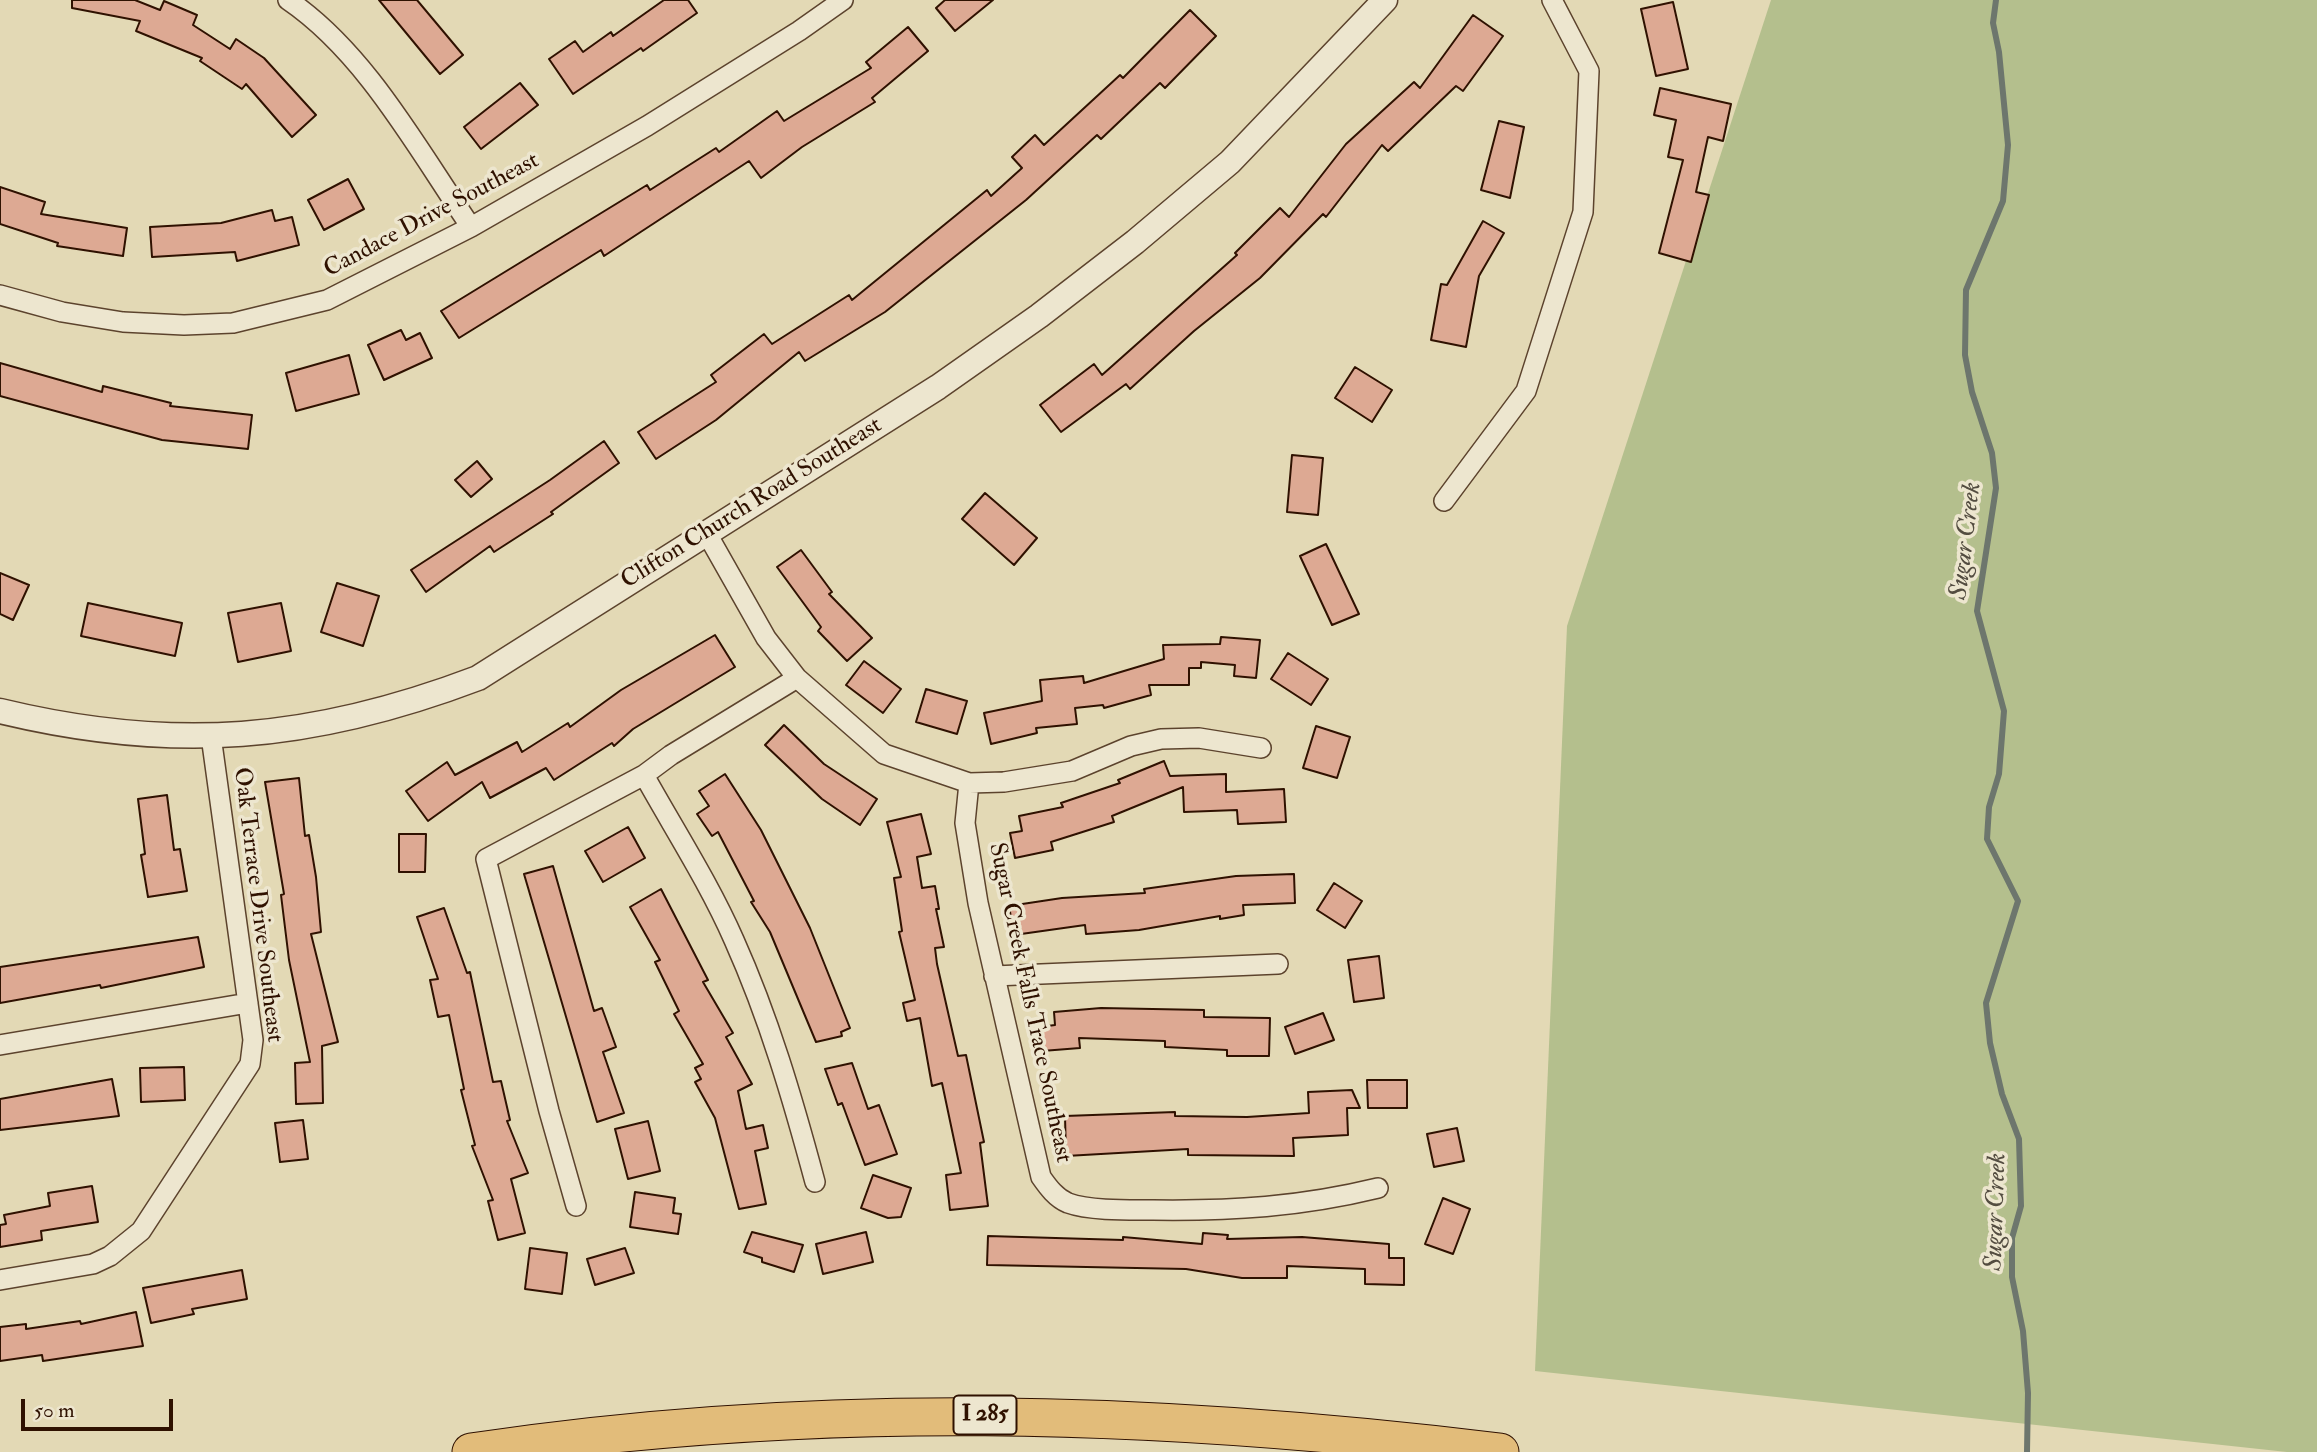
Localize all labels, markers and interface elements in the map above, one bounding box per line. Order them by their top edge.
street label: Candace Drive Southeast [319,147,545,285]
street label: Clifton Church Road Southeast [616,412,888,596]
water label: Sugar Creek [1944,481,1990,601]
street label: Oak Terrace Drive Southeast [226,766,288,1044]
street label: Sugar Creek Falls Trace Southeast [981,840,1077,1166]
water label: Sugar Creek [1979,1153,2015,1271]
scale bar [24,1386,177,1430]
road number: I 285 [954,1396,1016,1434]
text: 50 m [34,1397,75,1424]

